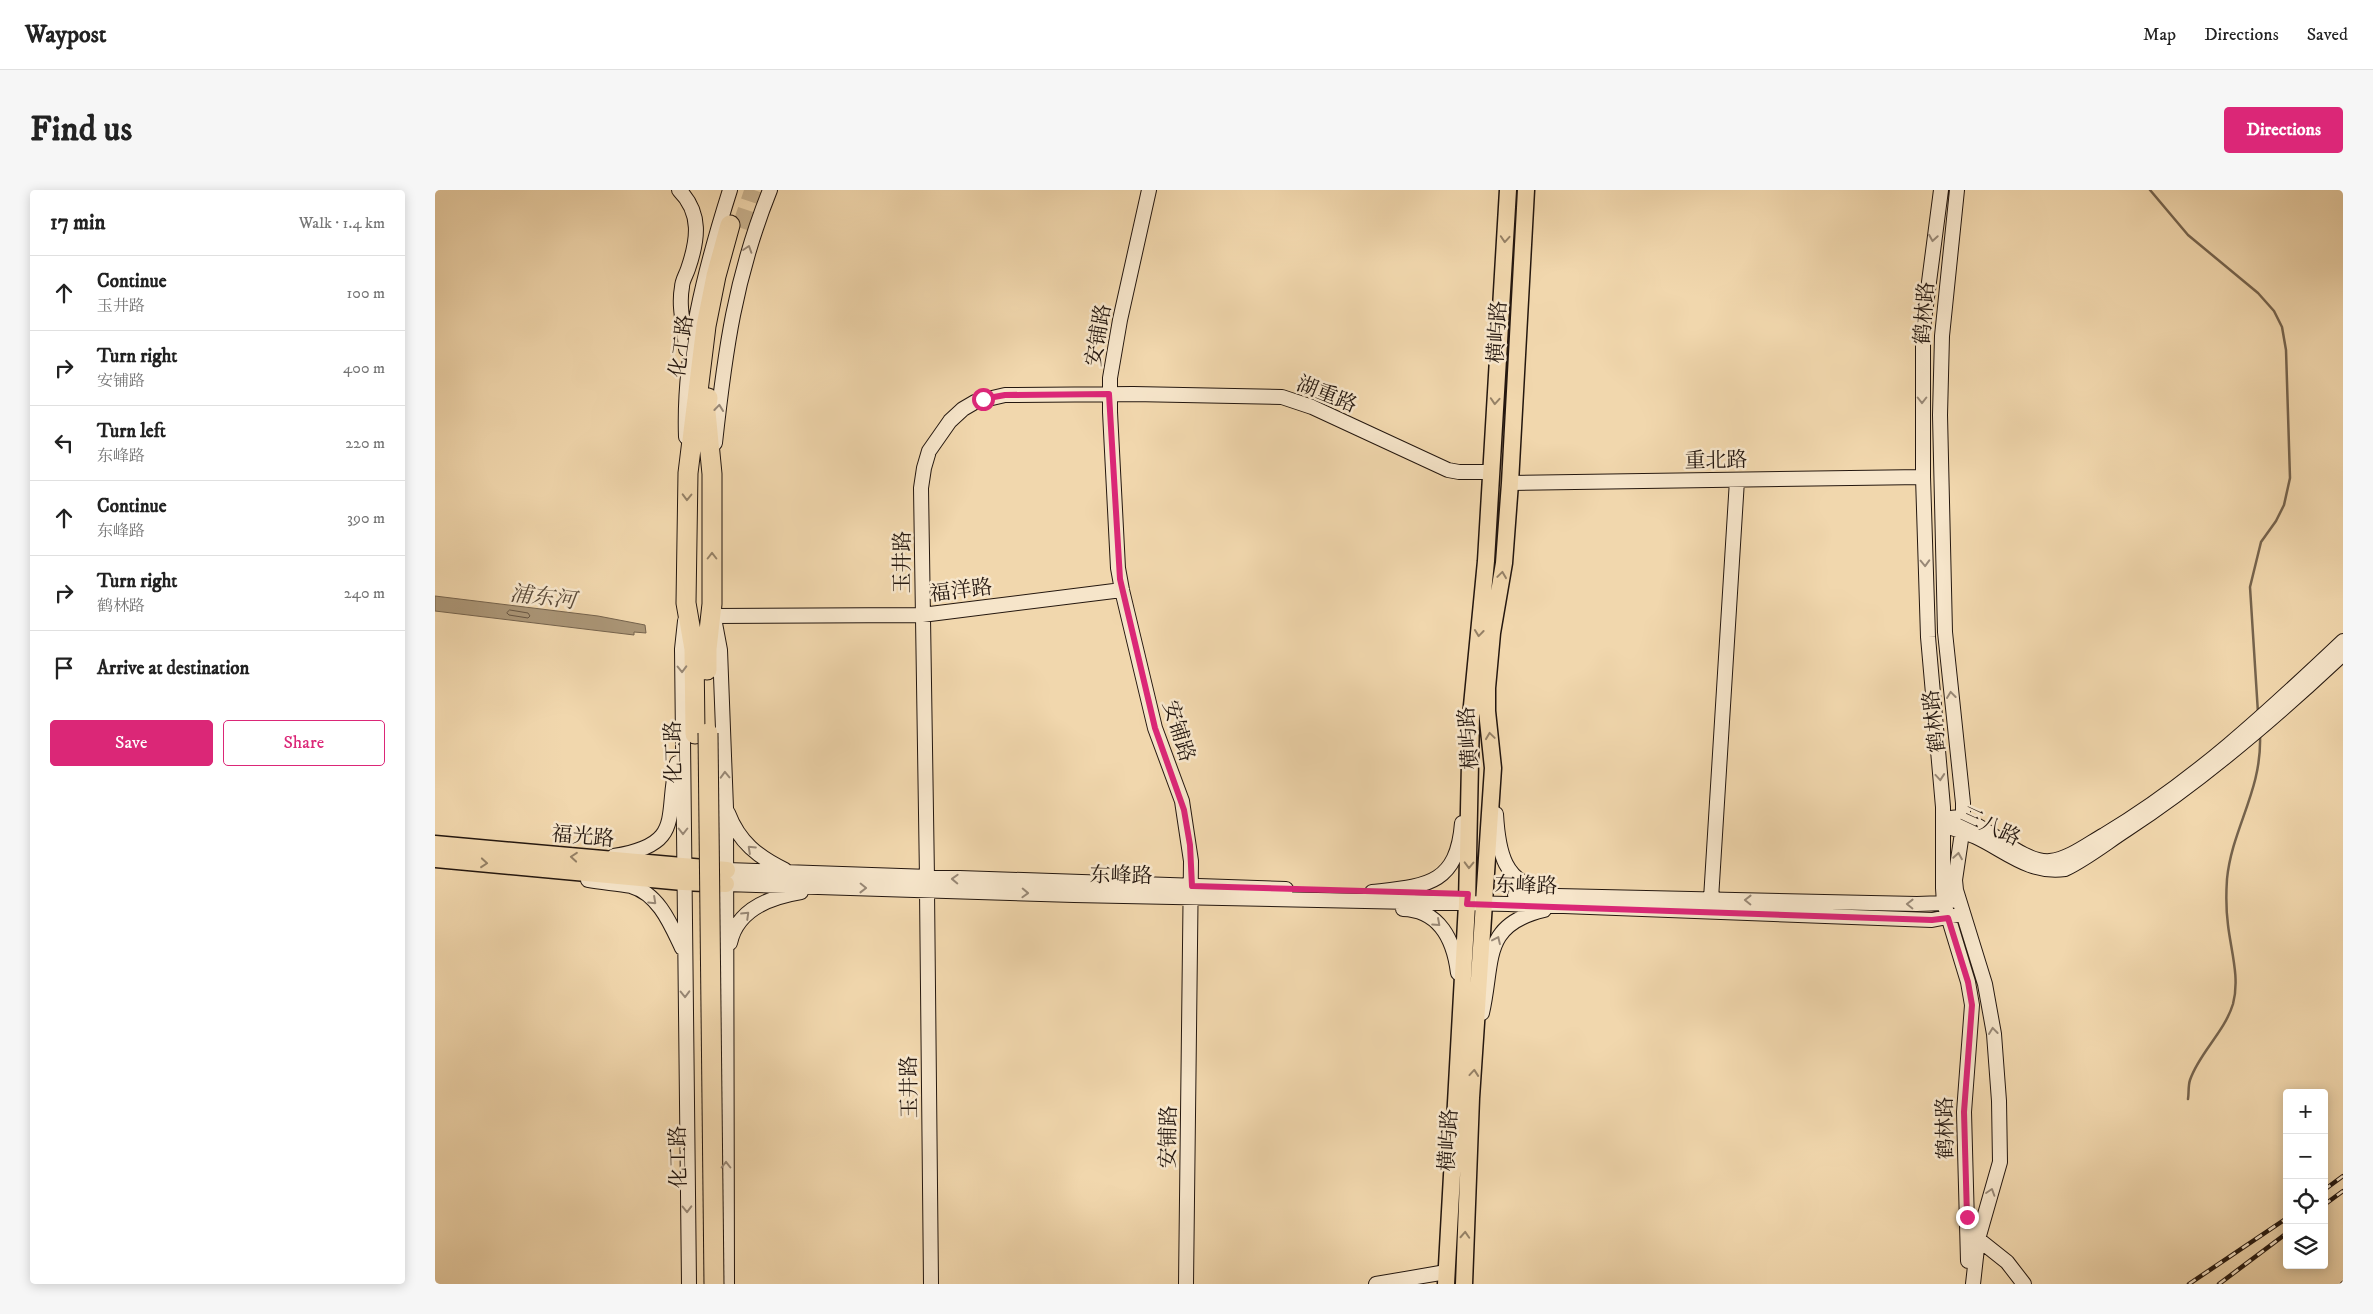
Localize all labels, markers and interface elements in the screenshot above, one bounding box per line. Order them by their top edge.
text: Waypost [25,20,106,50]
text: Map [2143,24,2176,46]
text: Directions [2204,24,2279,46]
text: Saved [2307,24,2348,46]
button: Directions [2224,107,2343,153]
text: Find us [30,108,132,152]
text: 17 min [50,210,105,236]
text: Walk · 1.4 km [299,213,385,233]
one-way arrow [1499,235,1510,243]
one-way arrow [1928,235,1939,243]
one-way arrow [743,245,753,253]
text: Continue [97,270,167,293]
icon: ahead [50,279,78,307]
street label: 鹤林路 [1910,281,1940,345]
text: 100 m [347,283,385,303]
text: 玉井路 [97,296,145,316]
street label: 横屿路 [1483,300,1513,364]
street label: 安铺路 [1081,302,1117,368]
street label: 化工路 [665,313,699,379]
text: Turn right [97,345,177,368]
icon: right [50,354,78,382]
text: 400 m [343,358,385,378]
text: 安铺路 [97,371,145,391]
street label: 湖重路 [1293,371,1361,419]
route start [972,388,995,411]
one-way arrow [1917,396,1927,404]
one-way arrow [1489,397,1500,405]
one-way arrow [713,404,724,412]
text: Turn left [97,420,166,443]
icon: left [50,429,78,457]
text: 220 m [345,433,385,453]
text: 东峰路 [97,446,145,466]
street label: 重北路 [1684,447,1748,475]
one-way arrow [682,494,692,501]
text: Continue [97,495,167,518]
icon: ahead [50,504,78,532]
text: 390 m [347,508,385,528]
text: 东峰路 [97,521,145,541]
street label: 玉井路 [890,531,916,594]
one-way arrow [707,551,717,559]
one-way arrow [1920,559,1930,567]
text: Turn right [97,570,177,593]
one-way arrow [1497,571,1507,580]
street label: 福洋路 [928,574,994,608]
icon: right [50,579,78,607]
water label: 浦东河 [508,580,581,615]
text: 240 m [344,583,385,603]
text: 鹤林路 [97,596,145,616]
one-way arrow [1474,629,1485,637]
icon: arrive [50,654,78,682]
text: Arrive at destination [97,657,249,680]
one-way arrow [677,666,687,673]
street label: 鹤林路 [1918,688,1952,754]
one-way arrow [1946,690,1957,698]
street label: 安铺路 [1156,697,1200,765]
street label: 横屿路 [1454,706,1484,770]
button: Save [50,720,213,766]
button: Share [223,720,385,766]
street label: 化工路 [660,720,688,784]
one-way arrow [1485,732,1496,740]
one-way arrow [719,771,730,779]
one-way arrow [1934,773,1945,781]
street label: 三八路 [1957,802,2025,852]
street label: 福光路 [550,821,615,853]
one-way arrow [678,828,688,836]
one-way arrow [747,846,756,855]
one-way arrow [569,852,577,863]
one-way arrow [1953,852,1963,860]
one-way arrow [480,857,488,868]
street label: 东峰路 [1089,862,1153,890]
one-way arrow [1464,862,1474,869]
street label: 东峰路 [1494,872,1558,900]
one-way arrow [951,874,959,884]
one-way arrow [859,883,867,893]
one-way arrow [1022,888,1029,898]
one-way arrow [648,895,657,904]
one-way arrow [1743,895,1751,905]
one-way arrow [1906,899,1914,909]
one-way arrow [740,912,749,921]
one-way arrow [1432,917,1441,926]
one-way arrow [1491,936,1501,945]
one-way arrow [680,990,690,998]
one-way arrow [1988,1026,1999,1034]
street label: 玉井路 [896,1055,924,1119]
one-way arrow [1468,1069,1479,1077]
map controls [2283,1089,2328,1269]
button: + [2283,1089,2328,1134]
street label: 鹤林路 [1932,1096,1960,1160]
street label: 安铺路 [1155,1105,1183,1169]
street label: 横屿路 [1434,1108,1464,1172]
street label: 化工路 [665,1125,693,1189]
button: − [2283,1134,2328,1179]
one-way arrow [721,1161,731,1169]
button: locate [2283,1179,2328,1224]
one-way arrow [1986,1188,1996,1196]
one-way arrow [682,1205,693,1213]
route end [1956,1206,1979,1229]
button: layers [2283,1224,2328,1269]
one-way arrow [1460,1231,1471,1239]

